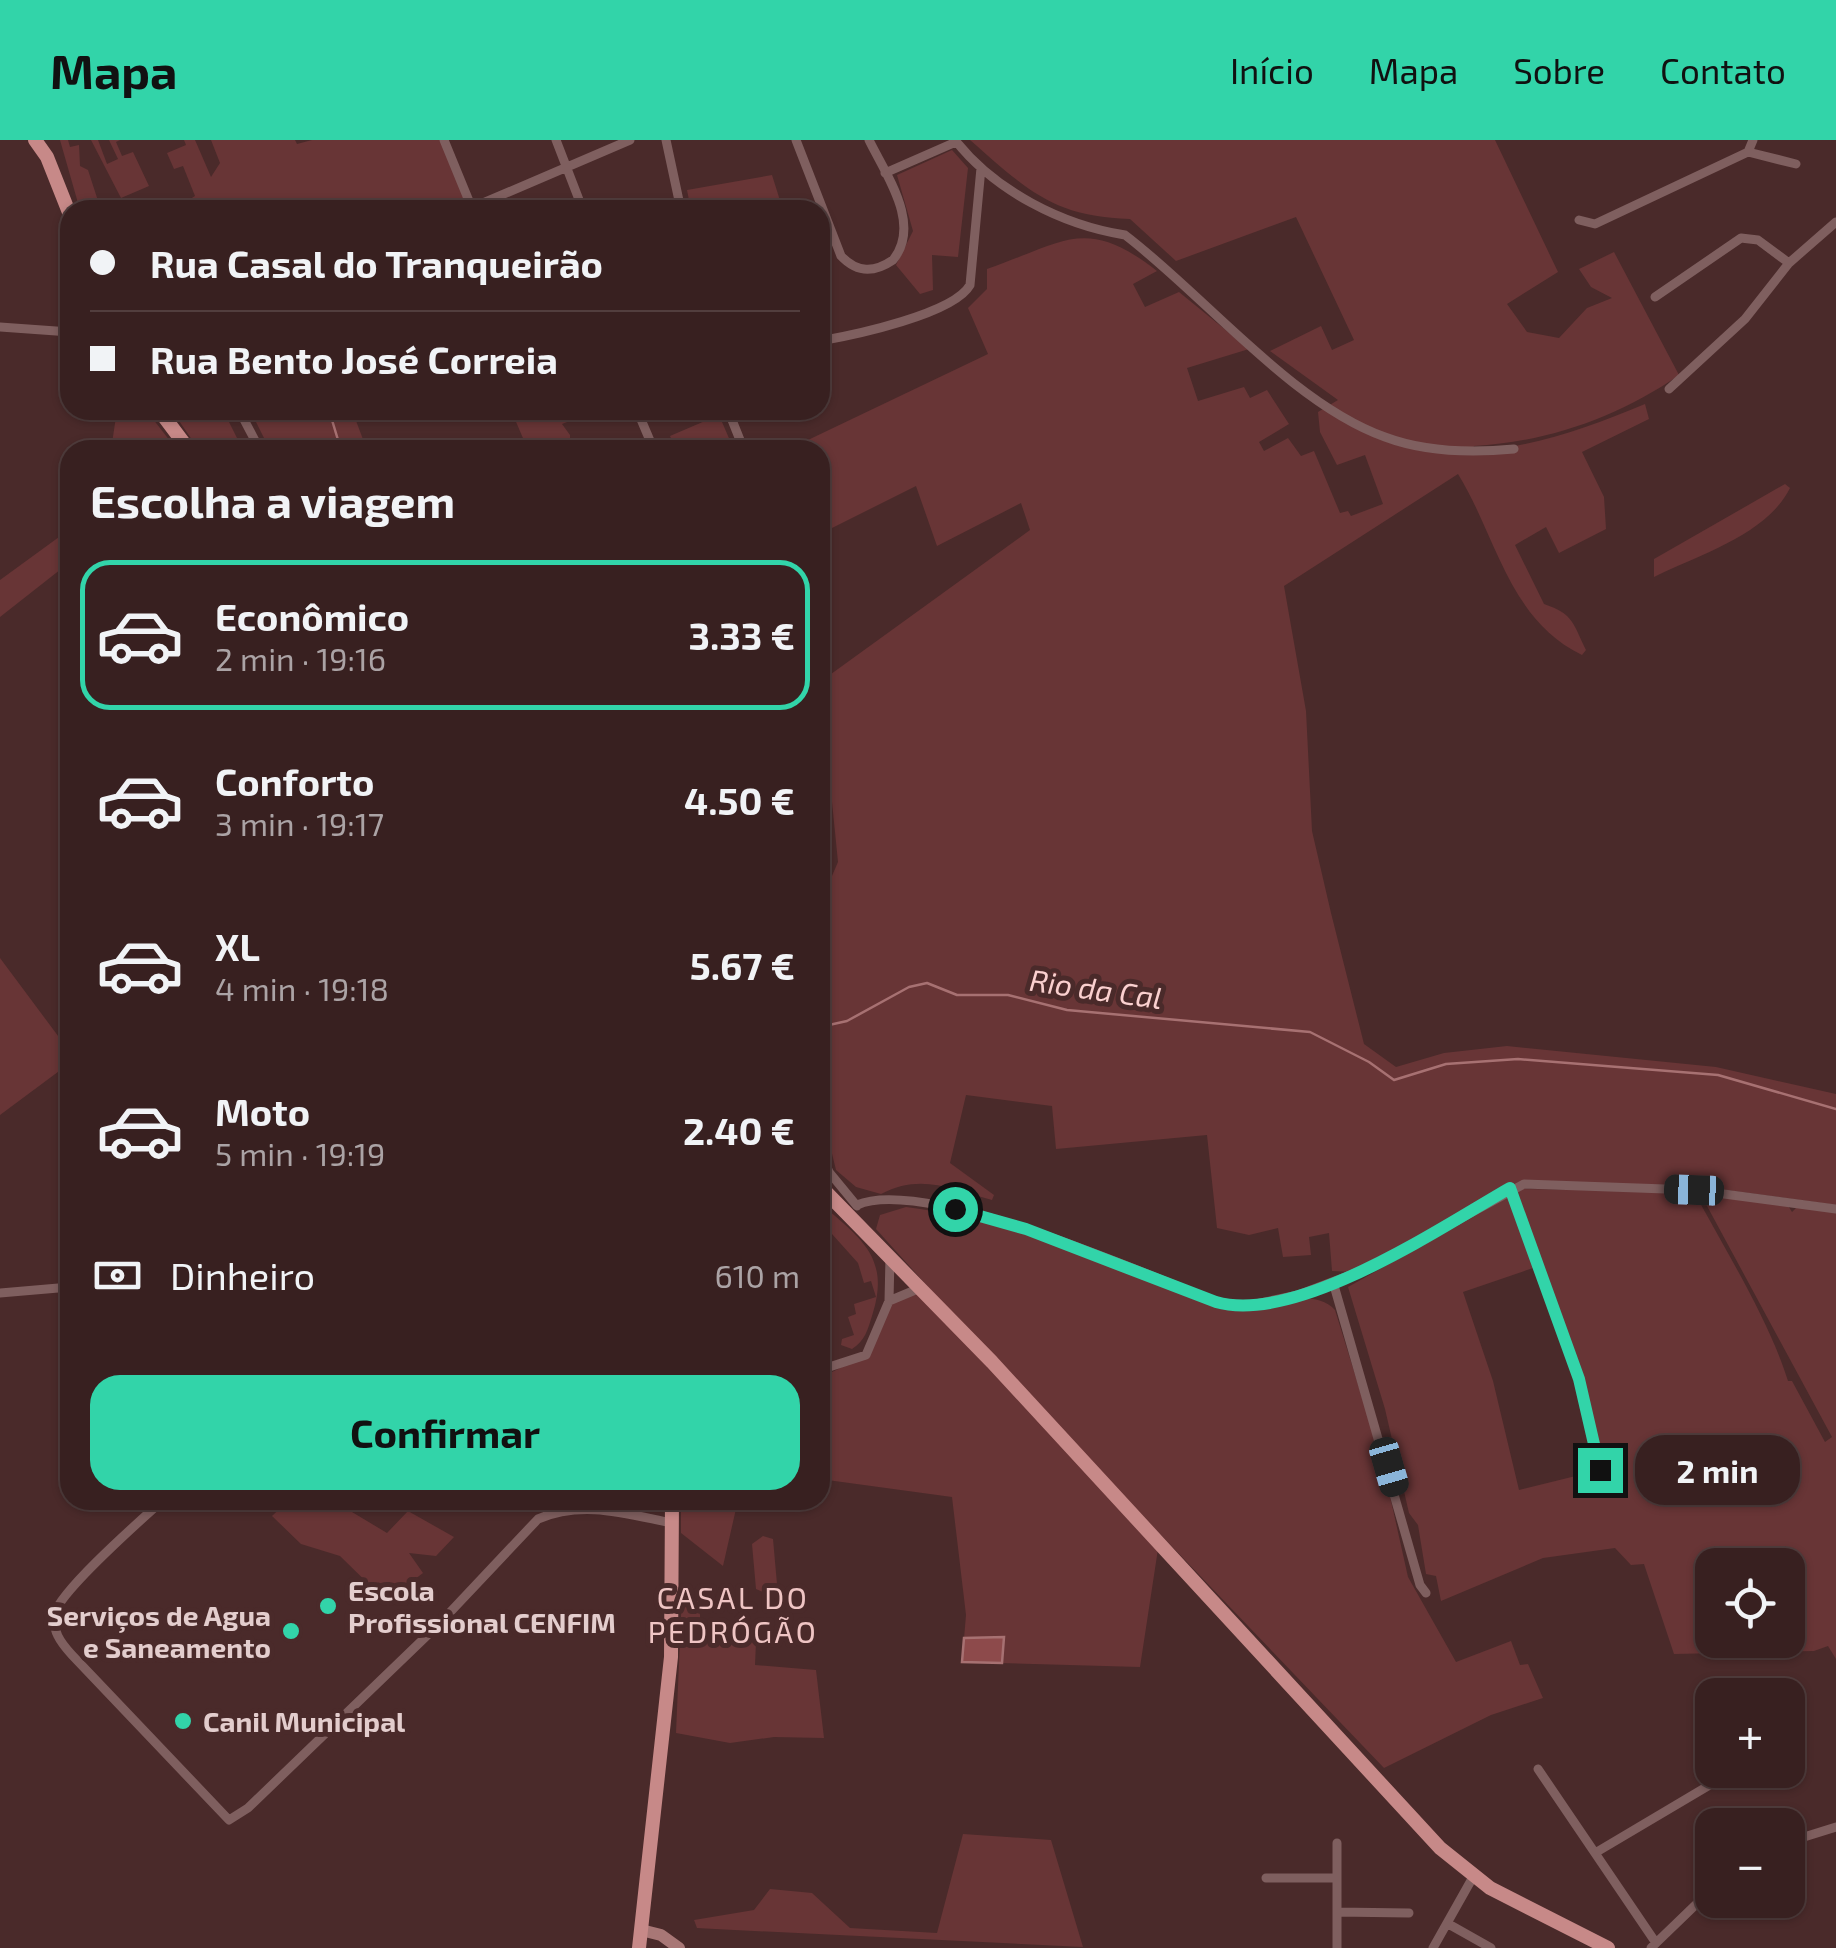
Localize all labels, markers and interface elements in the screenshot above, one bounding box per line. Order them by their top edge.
text: Mapa [50,41,177,99]
text: Início [1230,49,1314,91]
text: Mapa [1369,49,1458,91]
text: Sobre [1513,49,1605,91]
text: Contato [1660,49,1786,91]
text: Rua Casal do Tranqueirão [150,240,603,286]
text: Rua Bento José Correia [150,336,558,382]
text: Escolha a viagem [90,473,455,527]
icon: car [95,590,185,680]
text: Econômico [215,593,409,639]
text: 3.33 € [688,612,795,658]
text: 2 min · 19:16 [215,639,386,677]
icon: car [95,755,185,845]
text: Conforto [215,758,374,804]
text: 4.50 € [684,777,795,823]
text: 3 min · 19:17 [215,804,384,842]
icon: car [95,920,185,1010]
text: XL [215,923,260,969]
text: 5.67 € [690,942,795,988]
water label: Rio da Cal [1027,961,1165,1015]
text: 4 min · 19:18 [215,969,389,1007]
icon: car [95,1085,185,1175]
text: Moto [215,1088,310,1134]
text: 2.40 € [683,1107,795,1153]
text: 5 min · 19:19 [215,1134,385,1172]
car [1663,1174,1725,1206]
route start [933,1187,978,1232]
icon: cash [90,1248,145,1303]
text: Dinheiro [170,1252,315,1298]
text: 610 m [714,1256,800,1294]
button: Confirmar [90,1375,800,1490]
car [1366,1434,1412,1500]
callout: 2 min [1635,1435,1800,1505]
route end [1578,1448,1623,1493]
text: 2 min [1677,1451,1758,1489]
map controls [1695,1548,1805,1918]
button: locate [1695,1548,1805,1658]
place label: Escola Profissional CENFIM [348,1573,616,1639]
district label: CASAL DO PEDRÓGÃO [648,1579,818,1649]
marker: Escola Profissional CENFIM [317,1595,339,1617]
place label: Serviços de Agua e Saneamento [47,1598,271,1664]
marker: Serviços de Agua e Saneamento [280,1620,302,1642]
button: + [1695,1678,1805,1788]
place label: Canil Municipal [203,1704,406,1738]
marker: Canil Municipal [172,1710,194,1732]
button: − [1695,1808,1805,1918]

